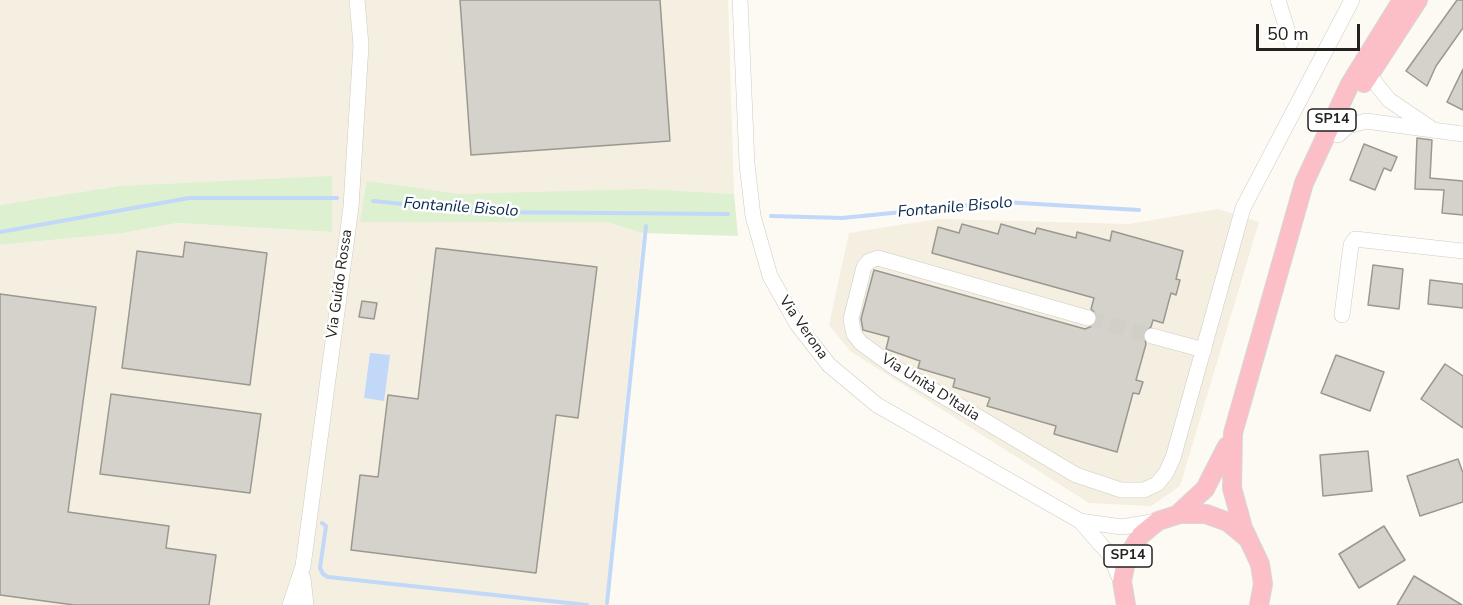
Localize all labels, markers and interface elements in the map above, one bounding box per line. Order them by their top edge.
scale bar [1259,12,1362,50]
text: 50 m [1267,22,1309,46]
road number: SP14 [1308,109,1356,131]
water label: Fontanile Bisolo [897,193,1013,223]
water label: Fontanile Bisolo [403,194,519,222]
street label: Via Guido Rossa [323,228,357,340]
street label: Via Verona [775,293,831,363]
street label: Via Unità D'Italia [877,350,983,426]
road number: SP14 [1104,545,1152,567]

